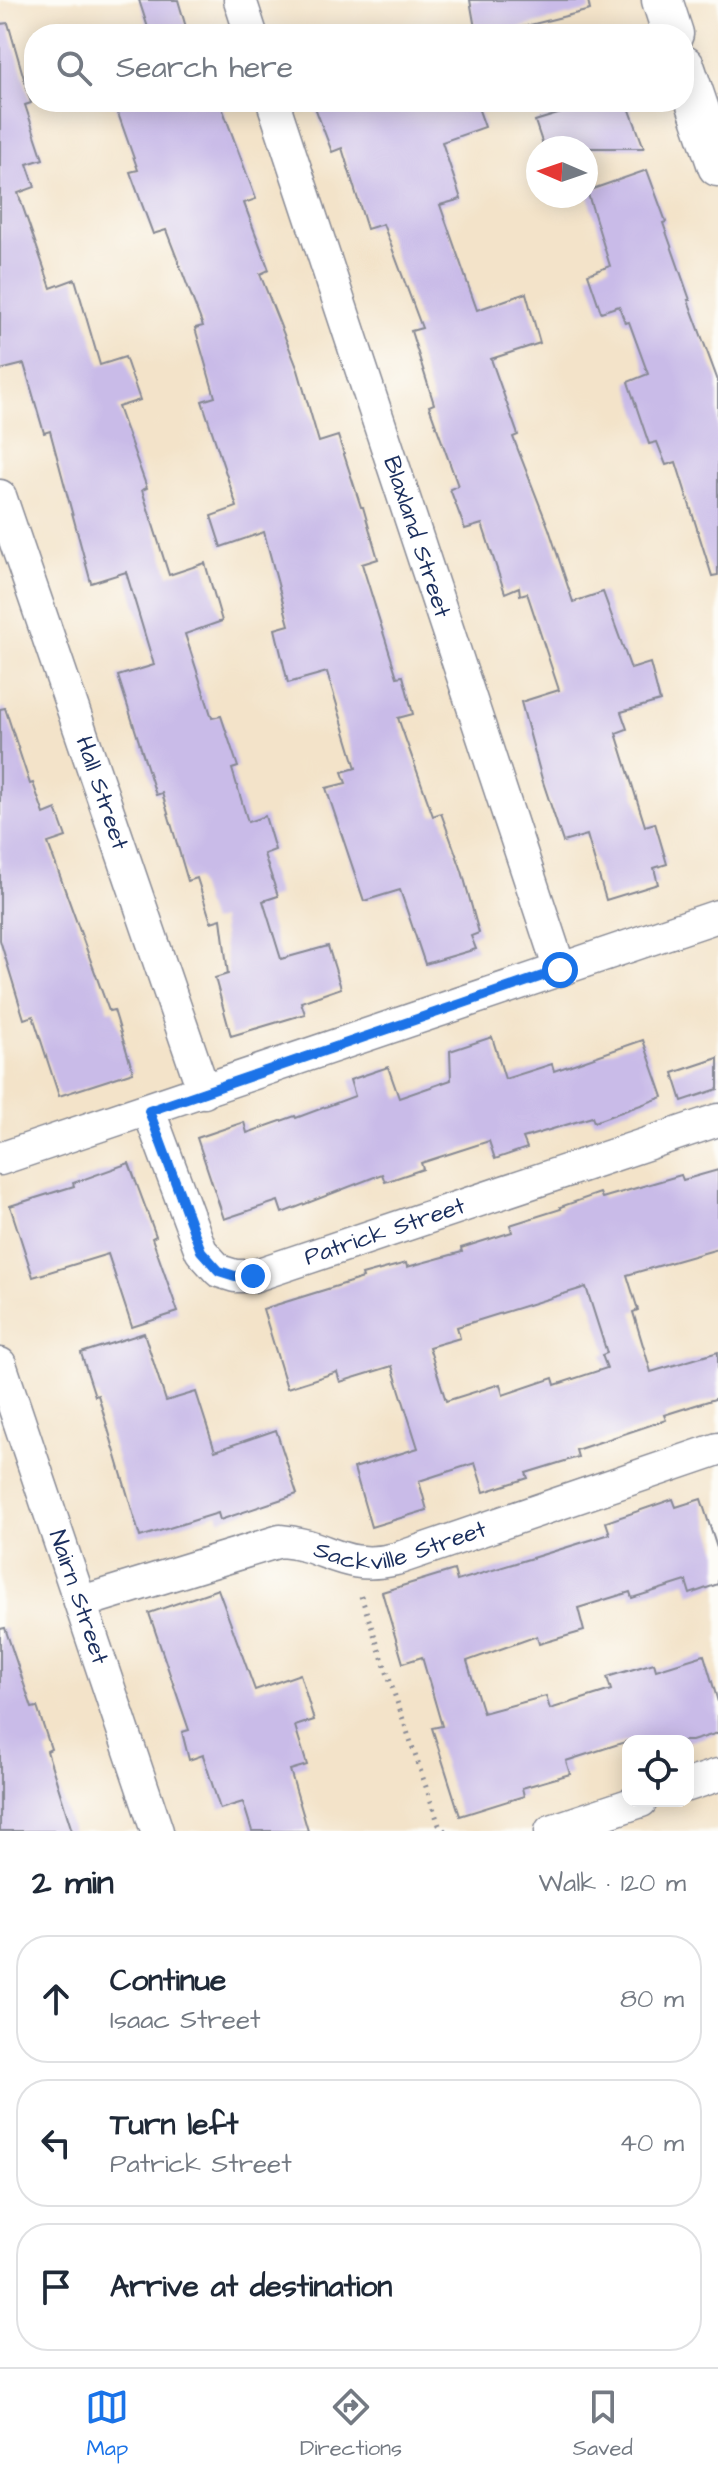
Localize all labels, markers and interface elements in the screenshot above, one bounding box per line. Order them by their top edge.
search box [24,24,694,112]
icon: search [52,46,96,90]
text: Search here [116,47,293,89]
north arrow [526,136,598,208]
street label: Blaxland Street [374,452,459,622]
street label: Hall Street [66,732,137,855]
route start [542,952,578,988]
street label: Patrick Street [300,1189,470,1275]
route end [235,1258,271,1294]
street label: Sackville Street [309,1512,491,1580]
street label: Nairn Street [40,1525,117,1669]
map controls [622,1735,694,1807]
button: locate [622,1735,694,1807]
text: 2 min [32,1859,114,1907]
text: Walk · 120 m [539,1865,686,1901]
text: Continue [110,1960,226,2002]
icon: ahead [34,1977,78,2021]
text: 80 m [620,1981,684,2017]
text: Isaac Street [110,2002,261,2038]
text: Turn left [110,2104,238,2146]
icon: left [34,2121,78,2165]
text: 40 m [619,2125,684,2161]
text: Patrick Street [110,2146,292,2182]
icon: arrive [34,2265,78,2309]
text: Arrive at destination [110,2266,392,2308]
tab: Map [85,2385,129,2464]
tab: Directions [300,2385,402,2464]
tab: Saved [573,2385,633,2464]

